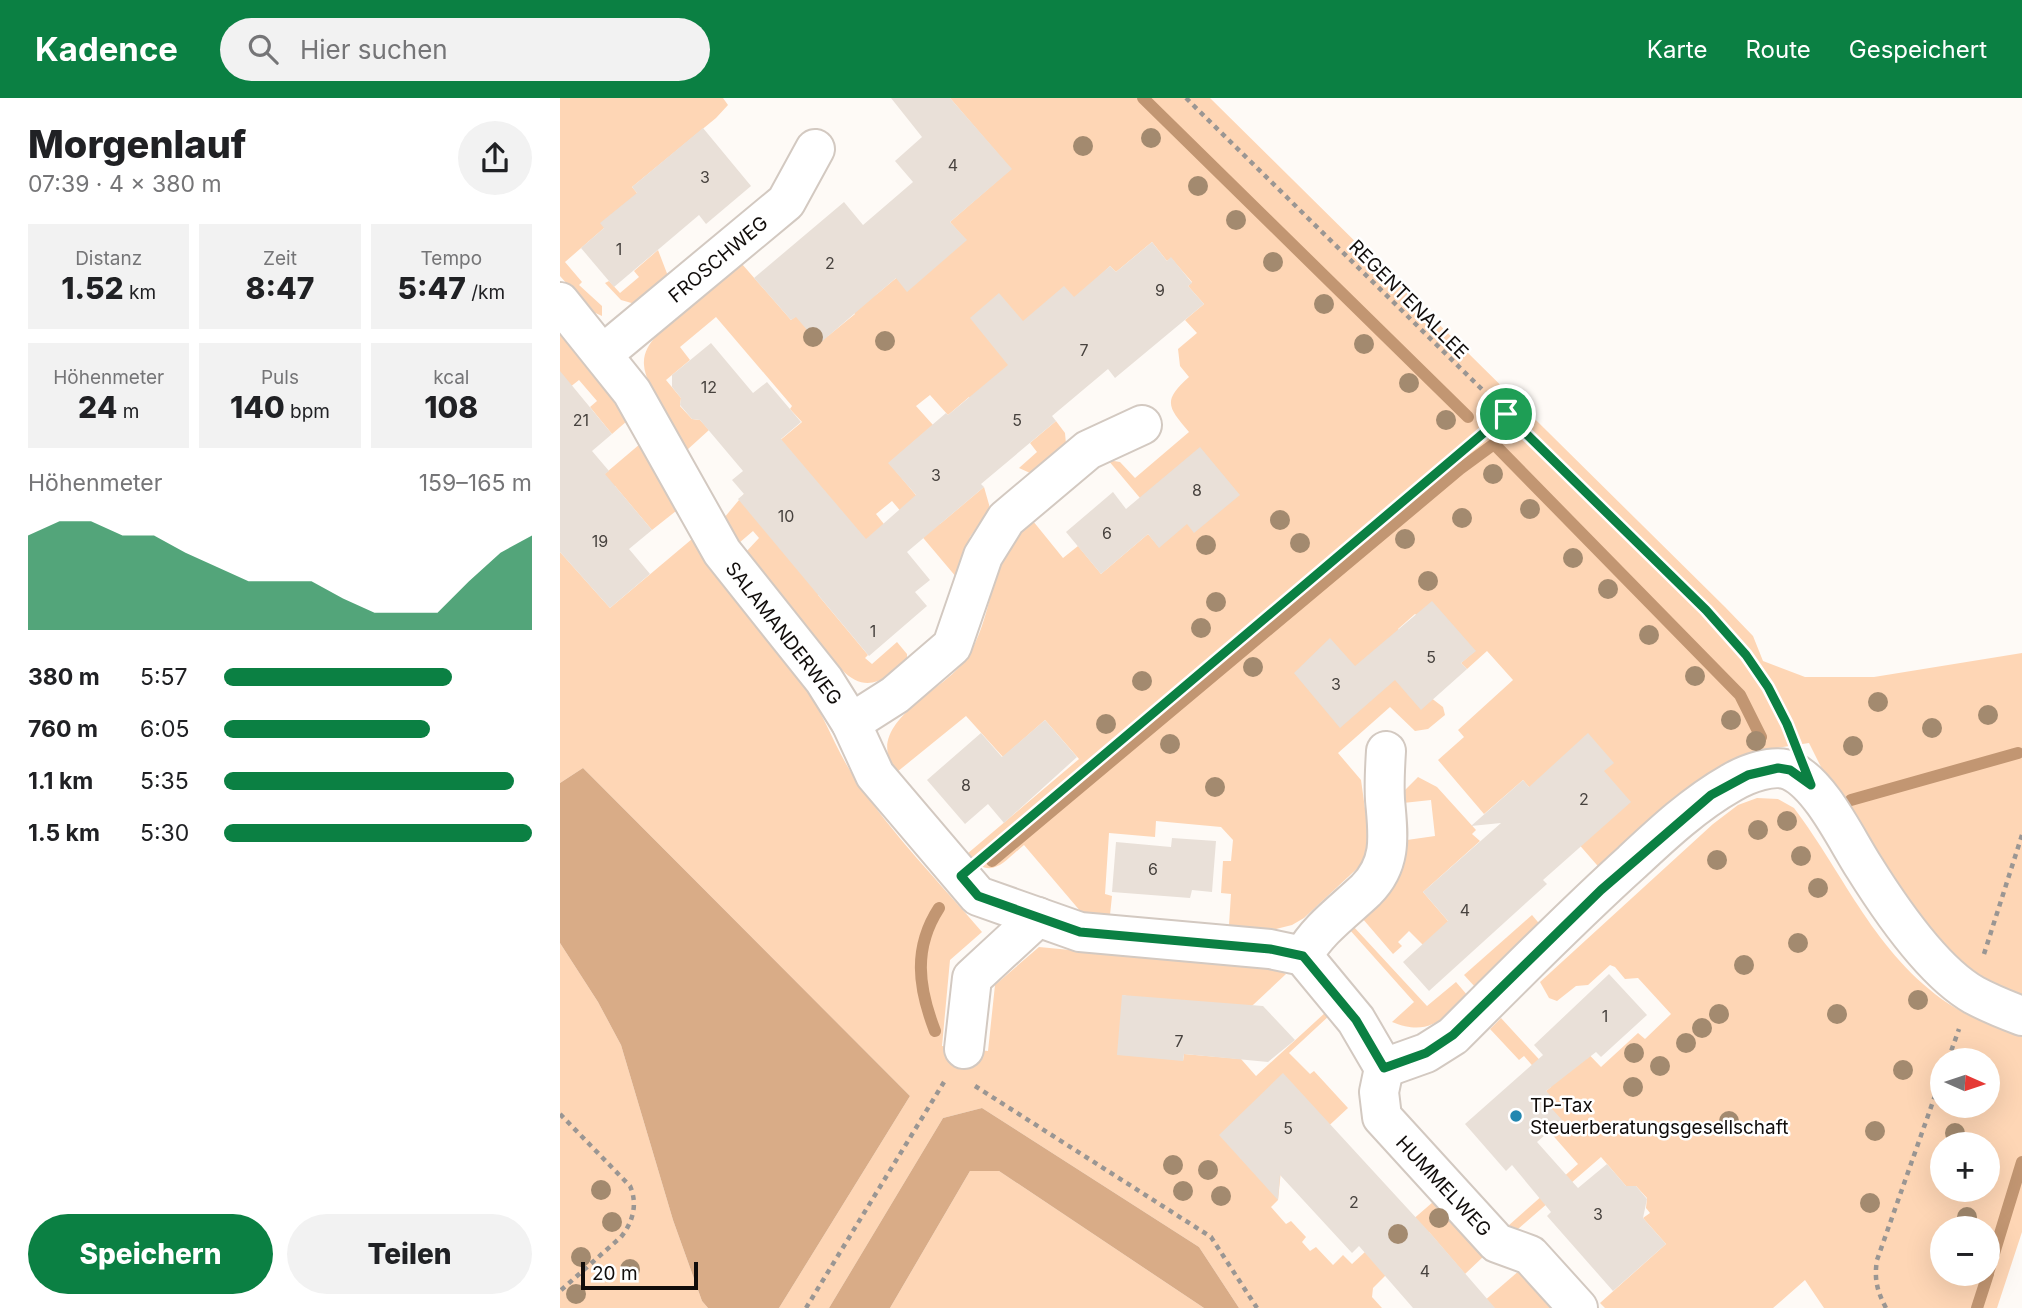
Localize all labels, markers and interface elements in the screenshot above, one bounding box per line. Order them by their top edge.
search box [220,18,710,81]
text: Kadence [35,29,178,69]
icon: search [244,30,282,68]
text: Hier suchen [300,34,448,65]
text: Karte [1647,35,1707,64]
text: Route [1745,35,1811,64]
text: Gespeichert [1849,35,1987,64]
text: Morgenlauf [28,121,246,167]
button: share [458,121,532,195]
house number: 4 [948,155,958,175]
house number: 3 [700,167,710,187]
text: 07:39 · 4 × 380 m [28,170,222,198]
street label: FROSCHWEG [664,211,773,308]
street label: REGENTENALLEE [1344,235,1473,364]
house number: 1 [616,239,622,259]
text: Distanz [75,247,142,270]
text: Zeit [263,247,297,270]
text: Tempo [421,247,482,270]
house number: 2 [825,253,835,273]
text: 1.52 [61,270,124,306]
text: 8:47 [246,270,314,306]
text: 5:47 [397,270,466,306]
house number: 9 [1155,280,1165,300]
text: km [124,281,156,304]
text: /km [466,281,505,304]
house number: 7 [1079,340,1089,360]
text: Höhenmeter [53,366,164,389]
text: Puls [261,366,299,389]
text: kcal [433,366,469,389]
house number: 12 [701,377,717,397]
pin [1476,384,1536,444]
text: 24 [78,389,117,425]
text: 140 [230,389,285,425]
text: 108 [424,389,478,425]
icon: arrive [1487,395,1525,433]
text: m [117,400,139,423]
text: bpm [285,400,330,423]
house number: 21 [573,410,589,430]
house number: 5 [1012,410,1022,430]
house number: 3 [931,465,941,485]
text: Höhenmeter [28,469,162,497]
text: 159–165 m [419,469,532,497]
house number: 8 [1192,480,1202,500]
house number: 10 [778,506,794,526]
house number: 6 [1102,523,1112,543]
house number: 19 [592,531,608,551]
street label: SALAMANDERWEG [721,557,847,710]
house number: 1 [870,621,876,641]
house number: 5 [1426,647,1436,667]
text: 380 m [28,663,100,691]
text: 5:57 [140,663,188,691]
house number: 3 [1331,674,1341,694]
text: 760 m [28,715,98,743]
text: 6:05 [140,715,189,743]
text: 1.1 km [28,767,93,795]
text: 5:35 [140,767,189,795]
house number: 8 [961,775,971,795]
house number: 2 [1579,789,1589,809]
text: 1.5 km [28,819,100,847]
text: 5:30 [140,819,189,847]
house number: 6 [1148,859,1158,879]
house number: 4 [1460,900,1470,920]
house number: 1 [1602,1006,1608,1026]
house number: 7 [1174,1031,1184,1051]
north arrow [1930,1048,2000,1118]
map controls [1930,1048,2000,1286]
place label: TP-Tax Steuerberatungsgesellschaft [1530,1094,1788,1139]
marker: TP-Tax Steuerberatungsgesellschaft [1508,1108,1524,1124]
house number: 5 [1283,1118,1293,1138]
street label: HUMMELWEG [1391,1131,1496,1241]
button: + [1930,1132,2000,1202]
house number: 2 [1349,1192,1359,1212]
house number: 3 [1593,1204,1603,1224]
button: Speichern [28,1214,273,1294]
button: Teilen [287,1214,532,1294]
button: − [1930,1216,2000,1286]
scale bar [581,1259,698,1291]
house number: 4 [1420,1261,1430,1281]
text: 20 m [592,1262,638,1285]

